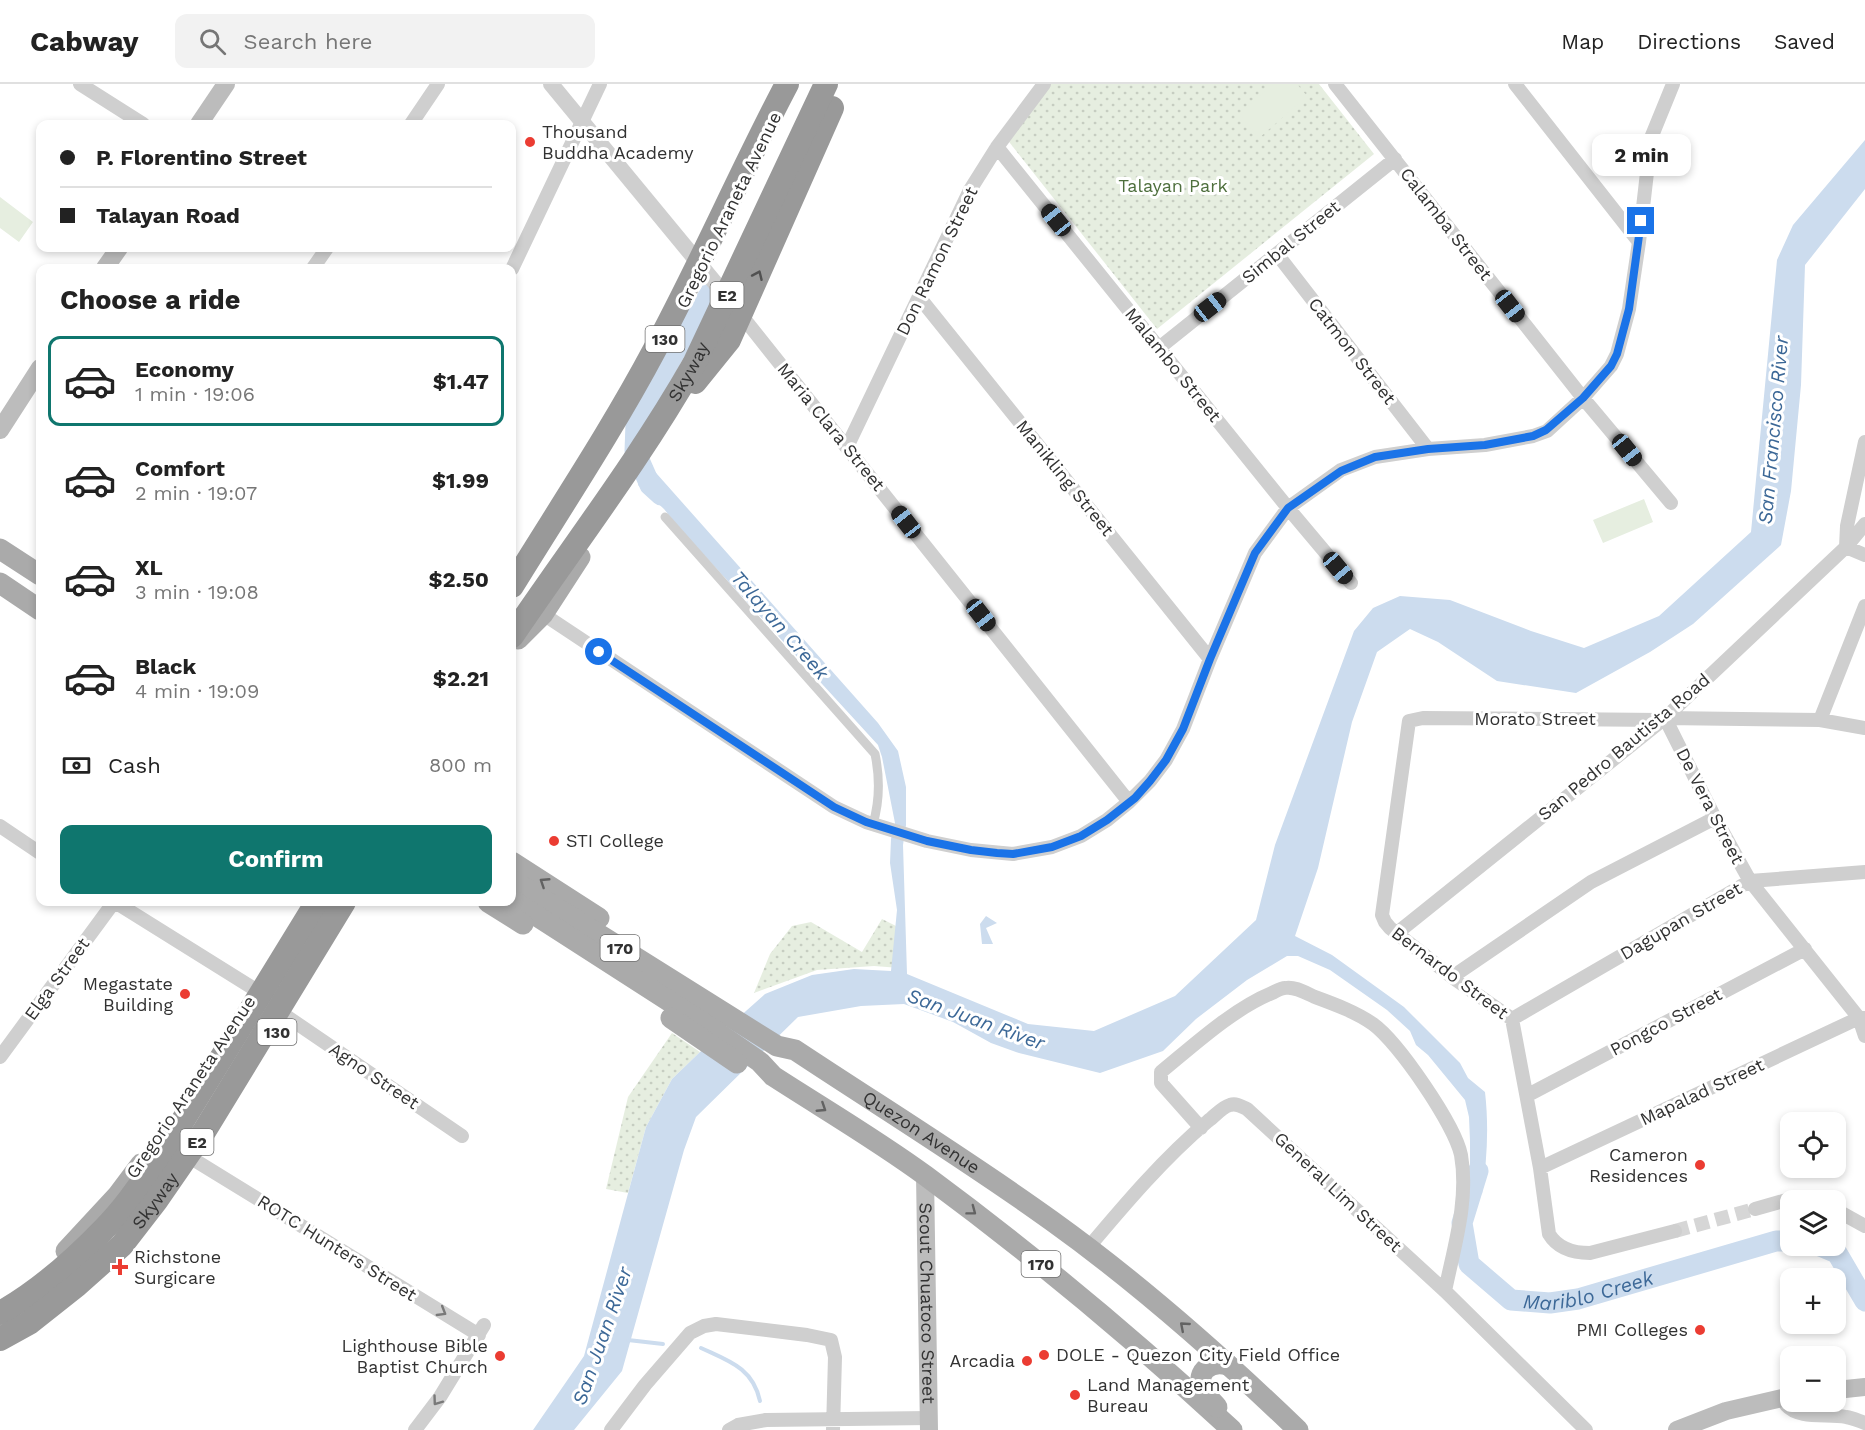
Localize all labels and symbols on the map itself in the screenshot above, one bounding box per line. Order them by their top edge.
street label: Gregorio Araneta Avenue [672,108,785,311]
place label: Thousand Buddha Academy [542,121,694,163]
callout: 2 min [1592,134,1690,176]
marker: Thousand Buddha Academy [523,135,537,149]
street label: Calamba Street [1396,163,1497,284]
park label: Talayan Park [1118,175,1228,196]
street label: Don Ramon Street [891,183,982,338]
street label: Simbal Street [1237,195,1344,288]
car [1038,200,1074,240]
route end [1627,207,1654,234]
one-way arrow [751,270,763,281]
road number: E2 [710,282,744,308]
car [1492,286,1528,326]
car [1190,289,1230,325]
street label: Catmon Street [1304,293,1401,408]
street label: Malambo Street [1121,303,1226,426]
road number: 130 [646,326,684,352]
water label: San Francisco River [1753,334,1793,525]
street label: Skyway [663,338,713,405]
street label: Maria Clara Street [773,358,890,495]
street label: Manikling Street [1012,416,1119,540]
car [1609,430,1645,470]
car [888,502,924,542]
car [1320,548,1356,588]
water label: Talayan Creek [726,566,835,685]
car [963,595,999,635]
route start [585,638,612,665]
street label: San Pedro Bautista Road [1534,669,1714,825]
street label: Morato Street [1474,708,1596,729]
street label: De Vera Street [1672,744,1749,868]
place label: STI College [566,830,664,851]
marker: STI College [547,834,561,848]
street label: Dagupan Street [1616,877,1746,964]
one-way arrow [539,879,550,890]
street label: Bernardo Street [1388,922,1513,1023]
street label: Elga Street [20,933,94,1024]
road number: 170 [600,935,640,961]
place label: Megastate Building [83,973,173,1015]
water label: San Juan River [904,983,1049,1055]
street label: Pongco Street [1606,983,1726,1060]
marker: Megastate Building [178,987,192,1001]
street label: Gregorio Araneta Avenue [121,991,260,1182]
road number: 130 [258,1019,296,1045]
street label: Agno Street [325,1038,424,1114]
street label: Mapalad Street [1637,1053,1767,1129]
street label: Quezon Avenue [859,1086,984,1178]
one-way arrow [816,1100,826,1112]
street label: General Lim Street [1270,1127,1407,1256]
road number: E2 [180,1129,214,1155]
place label: Cameron Residences [1589,1144,1688,1186]
marker: Cameron Residences [1693,1158,1707,1172]
street label: Skyway [127,1168,183,1233]
street label: ROTC Hunters Street [254,1190,421,1305]
street label: Scout Chuatoco Street [915,1202,940,1404]
one-way arrow [965,1204,976,1215]
place label: Richstone Surgicare [134,1246,221,1288]
road number: 170 [1022,1251,1060,1277]
marker: Richstone Surgicare [111,1258,129,1276]
water label: San Juan River [567,1263,637,1408]
water label: Mariblo Creek [1522,1265,1657,1315]
one-way arrow [436,1305,446,1317]
place label: PMI Colleges [1576,1319,1688,1340]
one-way arrow [1181,1322,1191,1333]
marker: PMI Colleges [1693,1323,1707,1337]
place label: Lighthouse Bible Baptist Church [342,1335,488,1377]
place label: DOLE - Quezon City Field Office [1056,1344,1340,1365]
marker: DOLE - Quezon City Field Office [1037,1348,1051,1362]
marker: Lighthouse Bible Baptist Church [493,1349,507,1363]
place label: Arcadia [950,1350,1015,1371]
marker: Arcadia [1020,1354,1034,1368]
place label: Land Management Bureau [1087,1374,1250,1416]
marker: Land Management Bureau [1068,1388,1082,1402]
one-way arrow [433,1394,444,1405]

